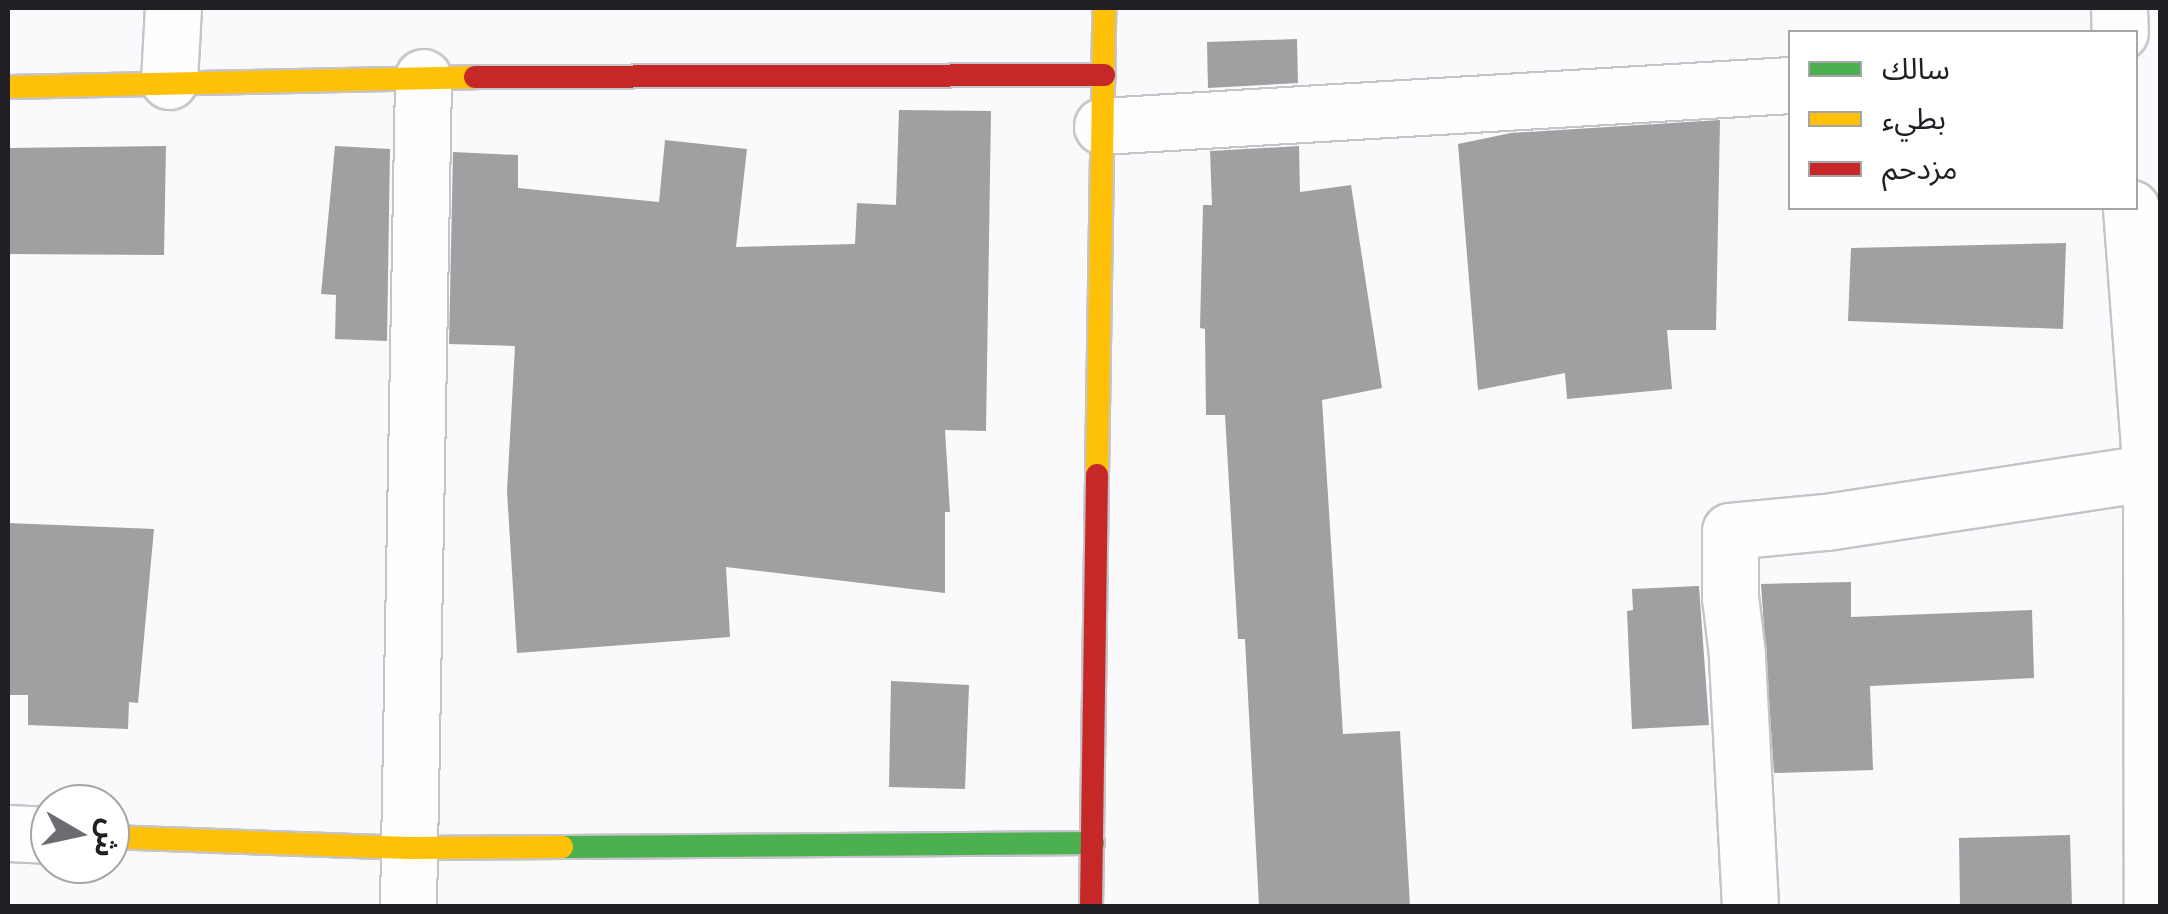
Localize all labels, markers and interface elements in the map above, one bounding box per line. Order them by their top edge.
legend [1788,30,2138,210]
text: سالك [1882,50,1950,86]
text: بطيء [1882,100,1946,136]
text: مزدحم [1882,150,1958,186]
north arrow [30,784,130,884]
text: ش [89,817,127,860]

